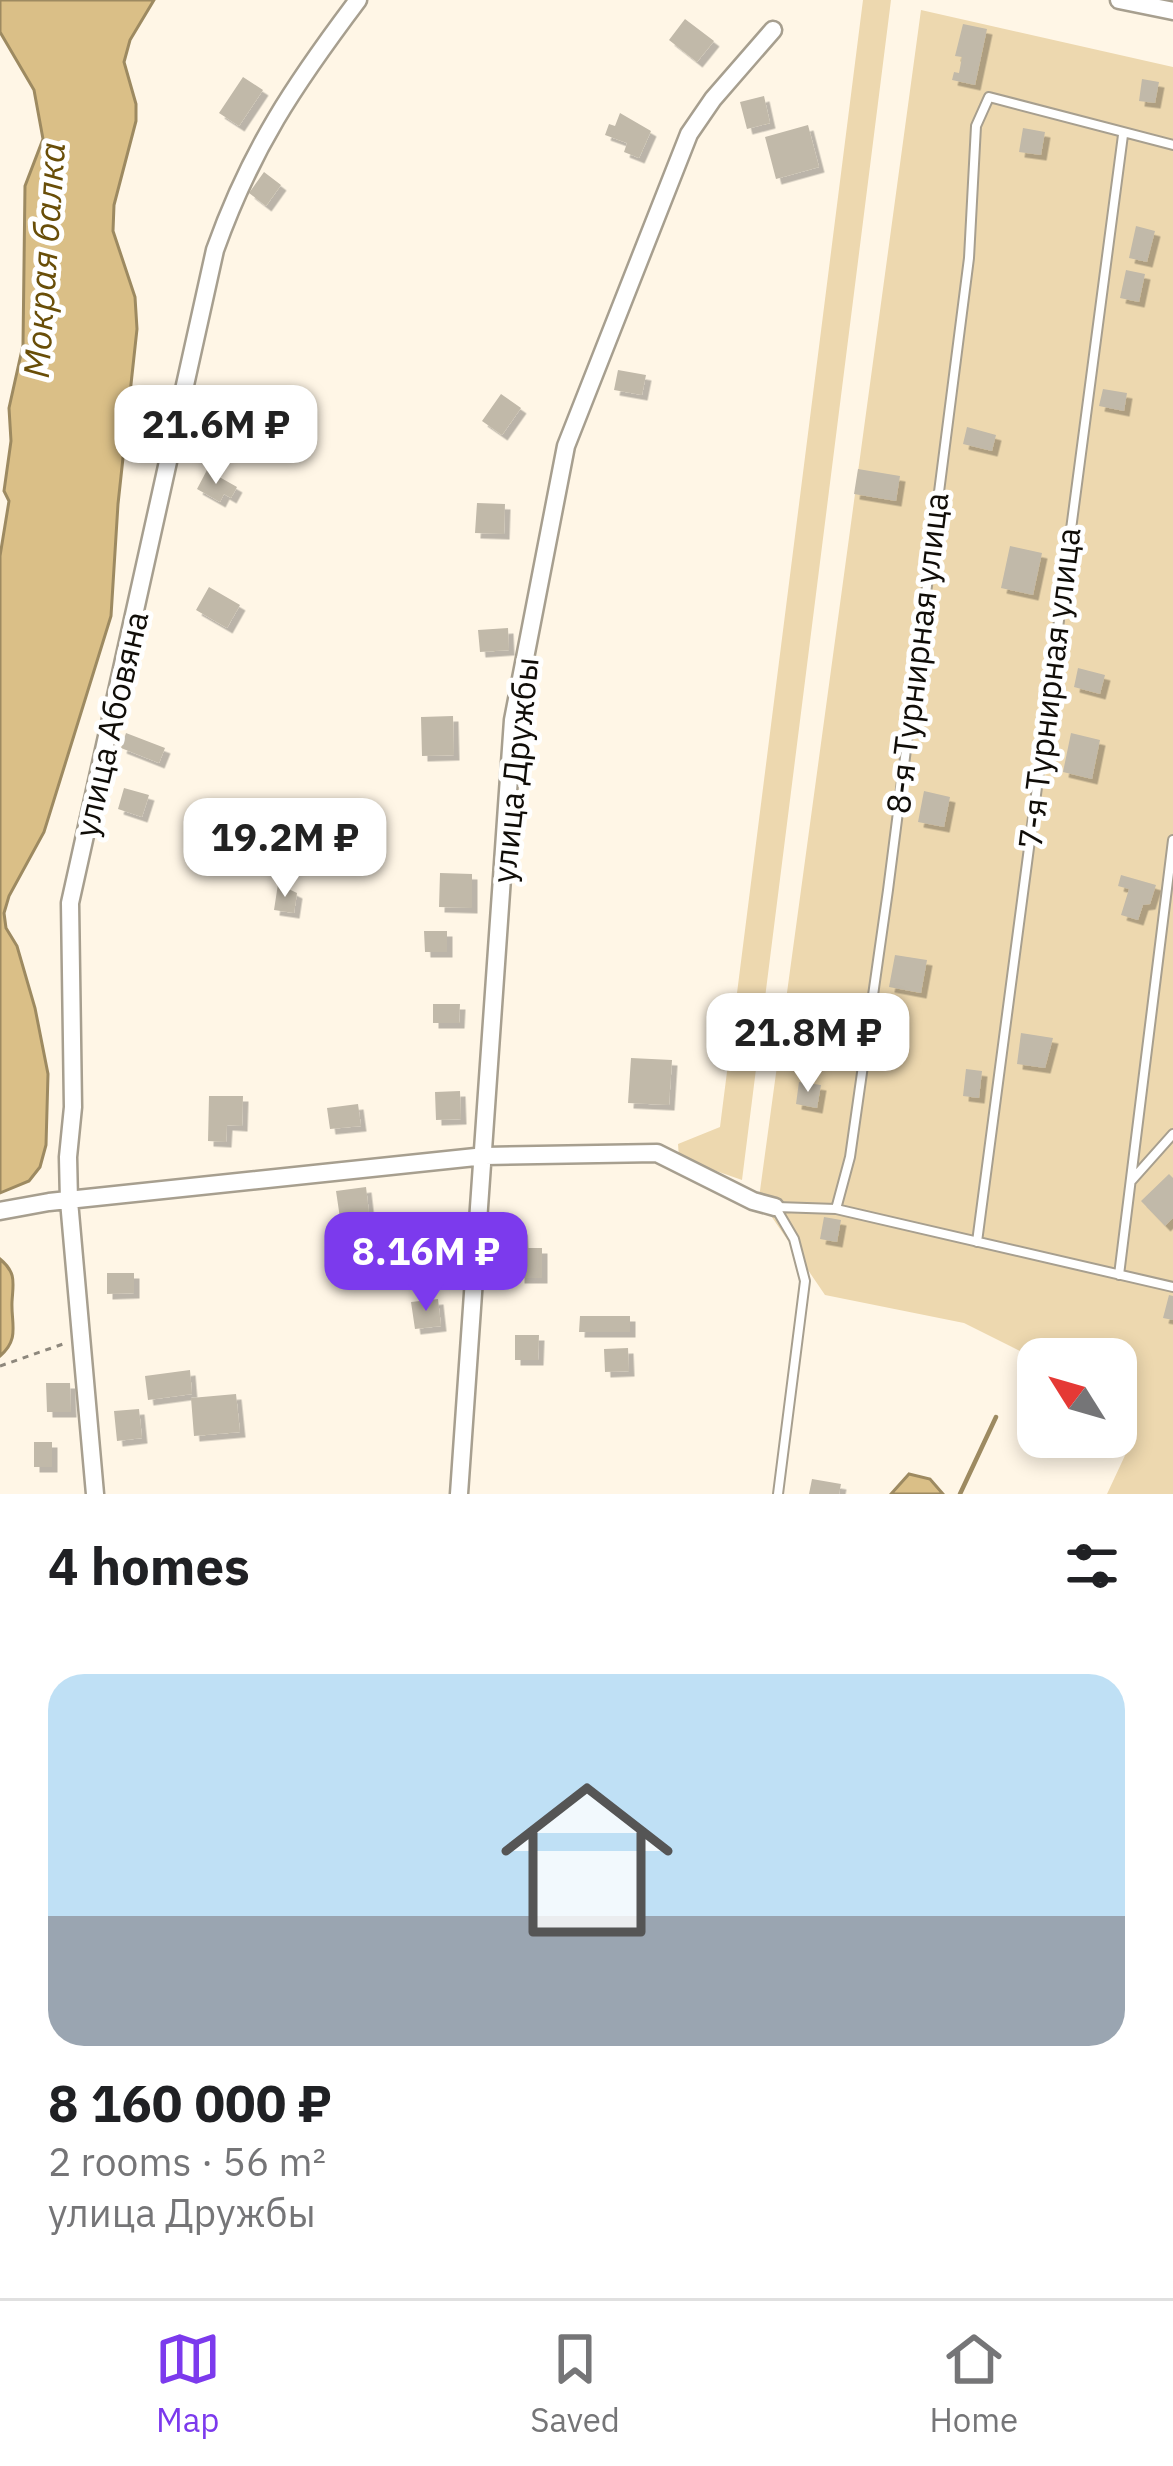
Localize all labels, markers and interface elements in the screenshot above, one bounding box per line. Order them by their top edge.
water label: Мокрая балка [12,140,75,380]
pin: 21.6M ₽ [105,385,327,487]
text: 21.6M ₽ [141,398,291,449]
street label: 8-я Турнирная улица [875,490,958,816]
street label: 7-я Турнирная улица [1007,525,1090,851]
street label: улица Абовяна [64,607,157,841]
street label: улица Дружбы [481,655,548,885]
pin: 19.2M ₽ [174,798,396,900]
text: 19.2M ₽ [210,811,360,862]
pin: 21.8M ₽ [697,993,919,1095]
text: 21.8M ₽ [733,1006,883,1057]
pin: 8.16M ₽ [315,1212,537,1314]
text: 8.16M ₽ [351,1225,501,1276]
north arrow [1017,1338,1137,1458]
map controls [1017,1338,1137,1458]
text: 4 homes [48,1533,250,1599]
icon: filters [1059,1533,1125,1599]
icon: home [479,1752,695,1968]
text: 8 160 000 ₽ [48,2070,332,2136]
text: 2 rooms · 56 m² [48,2136,326,2187]
text: улица Дружбы [48,2187,316,2238]
tab: Map [155,2326,221,2441]
tab: Saved [530,2326,620,2441]
tab: Home [929,2326,1018,2441]

